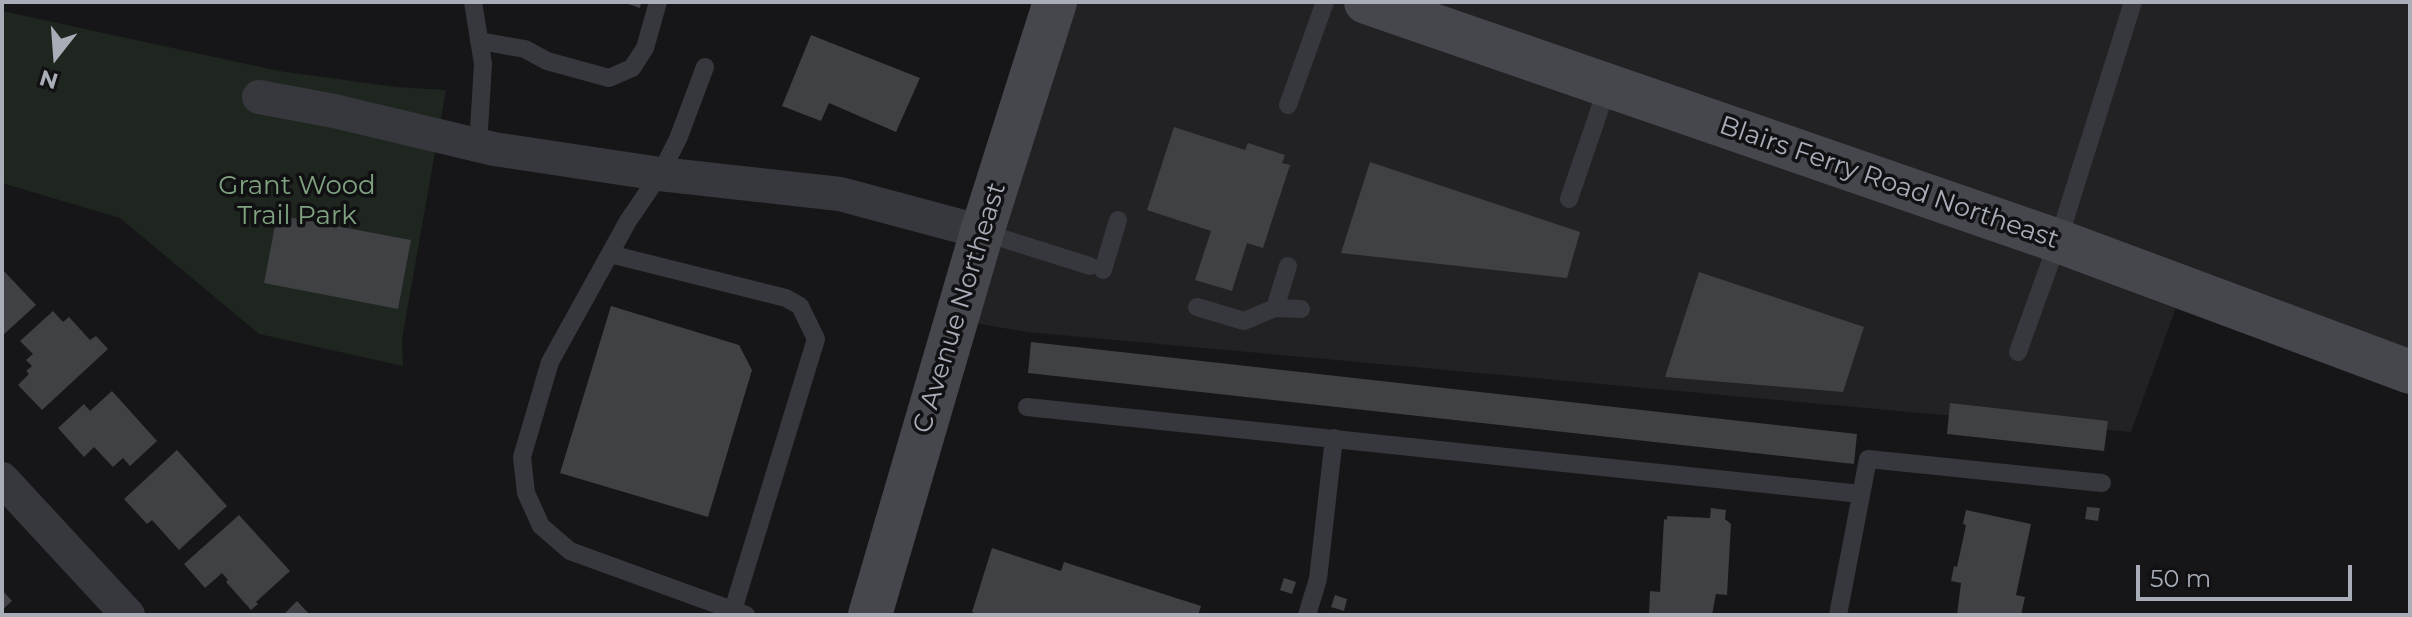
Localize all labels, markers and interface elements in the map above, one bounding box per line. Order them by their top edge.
north arrow [16,16,96,96]
text: N [36,64,61,95]
street label: Blairs Ferry Road Northeast [1715,110,2063,256]
park label: Grant Wood Trail Park [218,170,376,232]
street label: C Avenue Northeast [907,179,1013,437]
scale bar [2140,549,2356,599]
text: 50 m [2150,564,2211,593]

